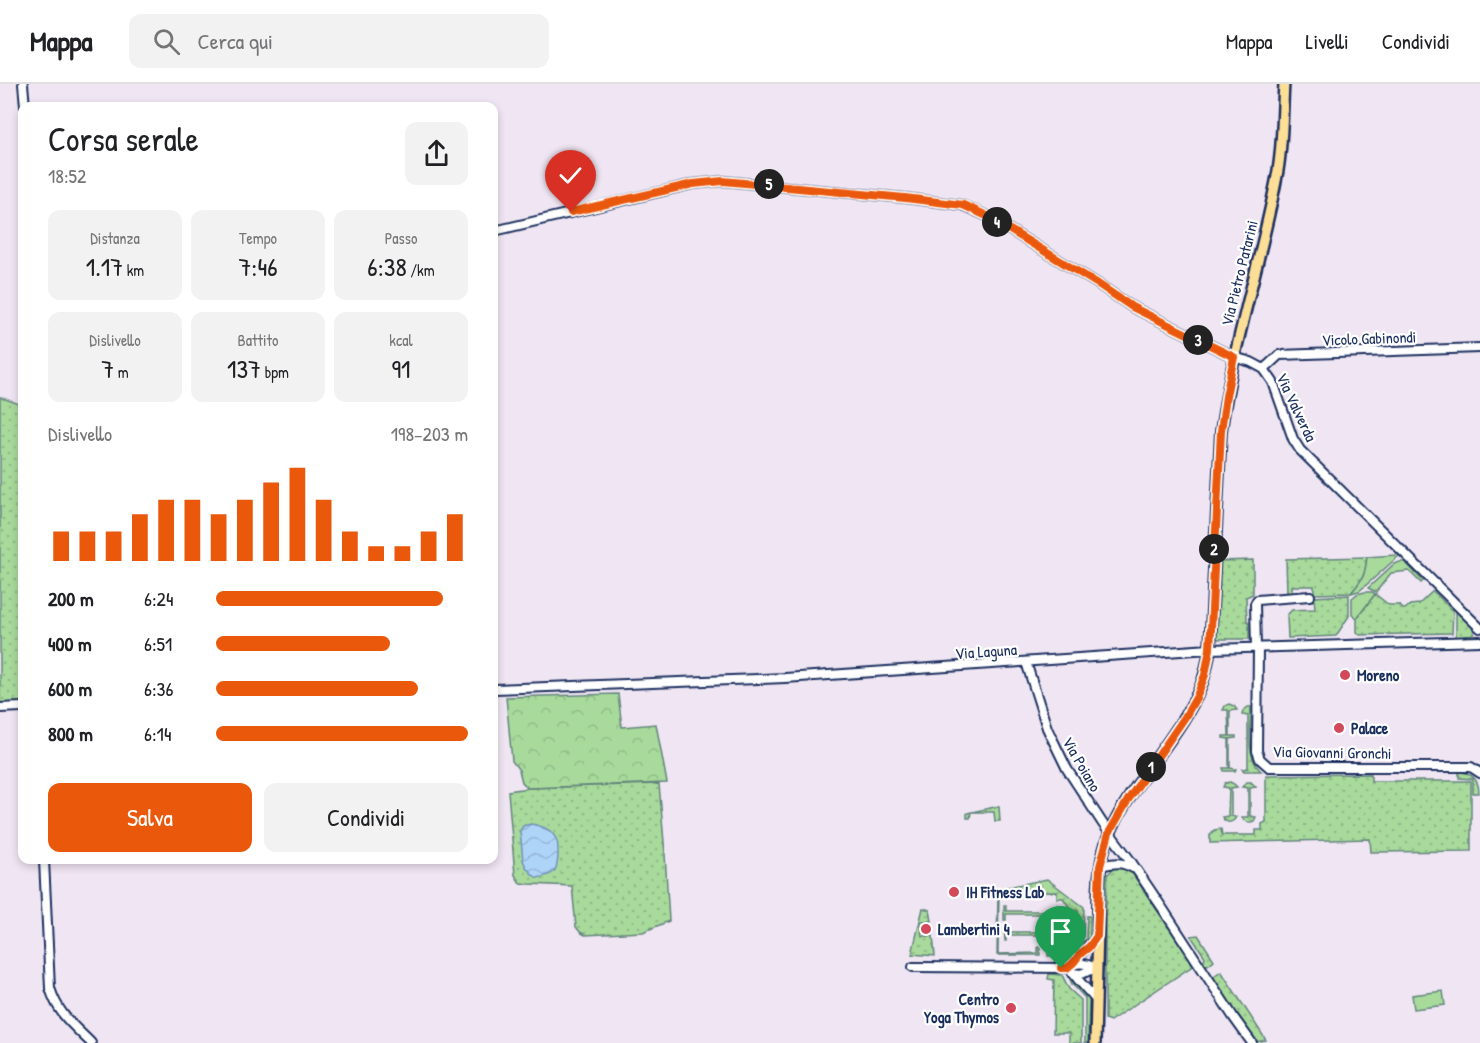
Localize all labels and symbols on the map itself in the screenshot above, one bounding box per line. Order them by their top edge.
pin [545,150,596,212]
pin: 5 [754,169,784,199]
pin: 4 [982,207,1012,237]
street label: Via Pietro Patarini [1215,218,1263,328]
pin: 3 [1183,325,1213,355]
street label: Vicolo Gabinondi [1321,325,1417,351]
street label: Via Valverda [1271,369,1323,445]
pin: 2 [1199,534,1229,564]
street label: Via Laguna [954,638,1018,664]
place label: Moreno [1357,664,1400,686]
marker: Moreno [1338,668,1352,682]
place label: Palace [1351,717,1389,739]
marker: Palace [1332,721,1346,735]
street label: Via Poiano [1057,732,1107,796]
street label: Via Giovanni Gronchi [1272,740,1392,764]
pin: 1 [1136,752,1166,782]
place label: IH Fitness Lab [966,881,1045,903]
marker: IH Fitness Lab [947,885,961,899]
pin [1035,906,1086,968]
place label: Lambertini 4 [938,918,1010,940]
marker: Lambertini 4 [919,922,933,936]
place label: Centro Yoga Thymos [924,988,1000,1029]
marker: Centro Yoga Thymos [1004,1001,1018,1015]

